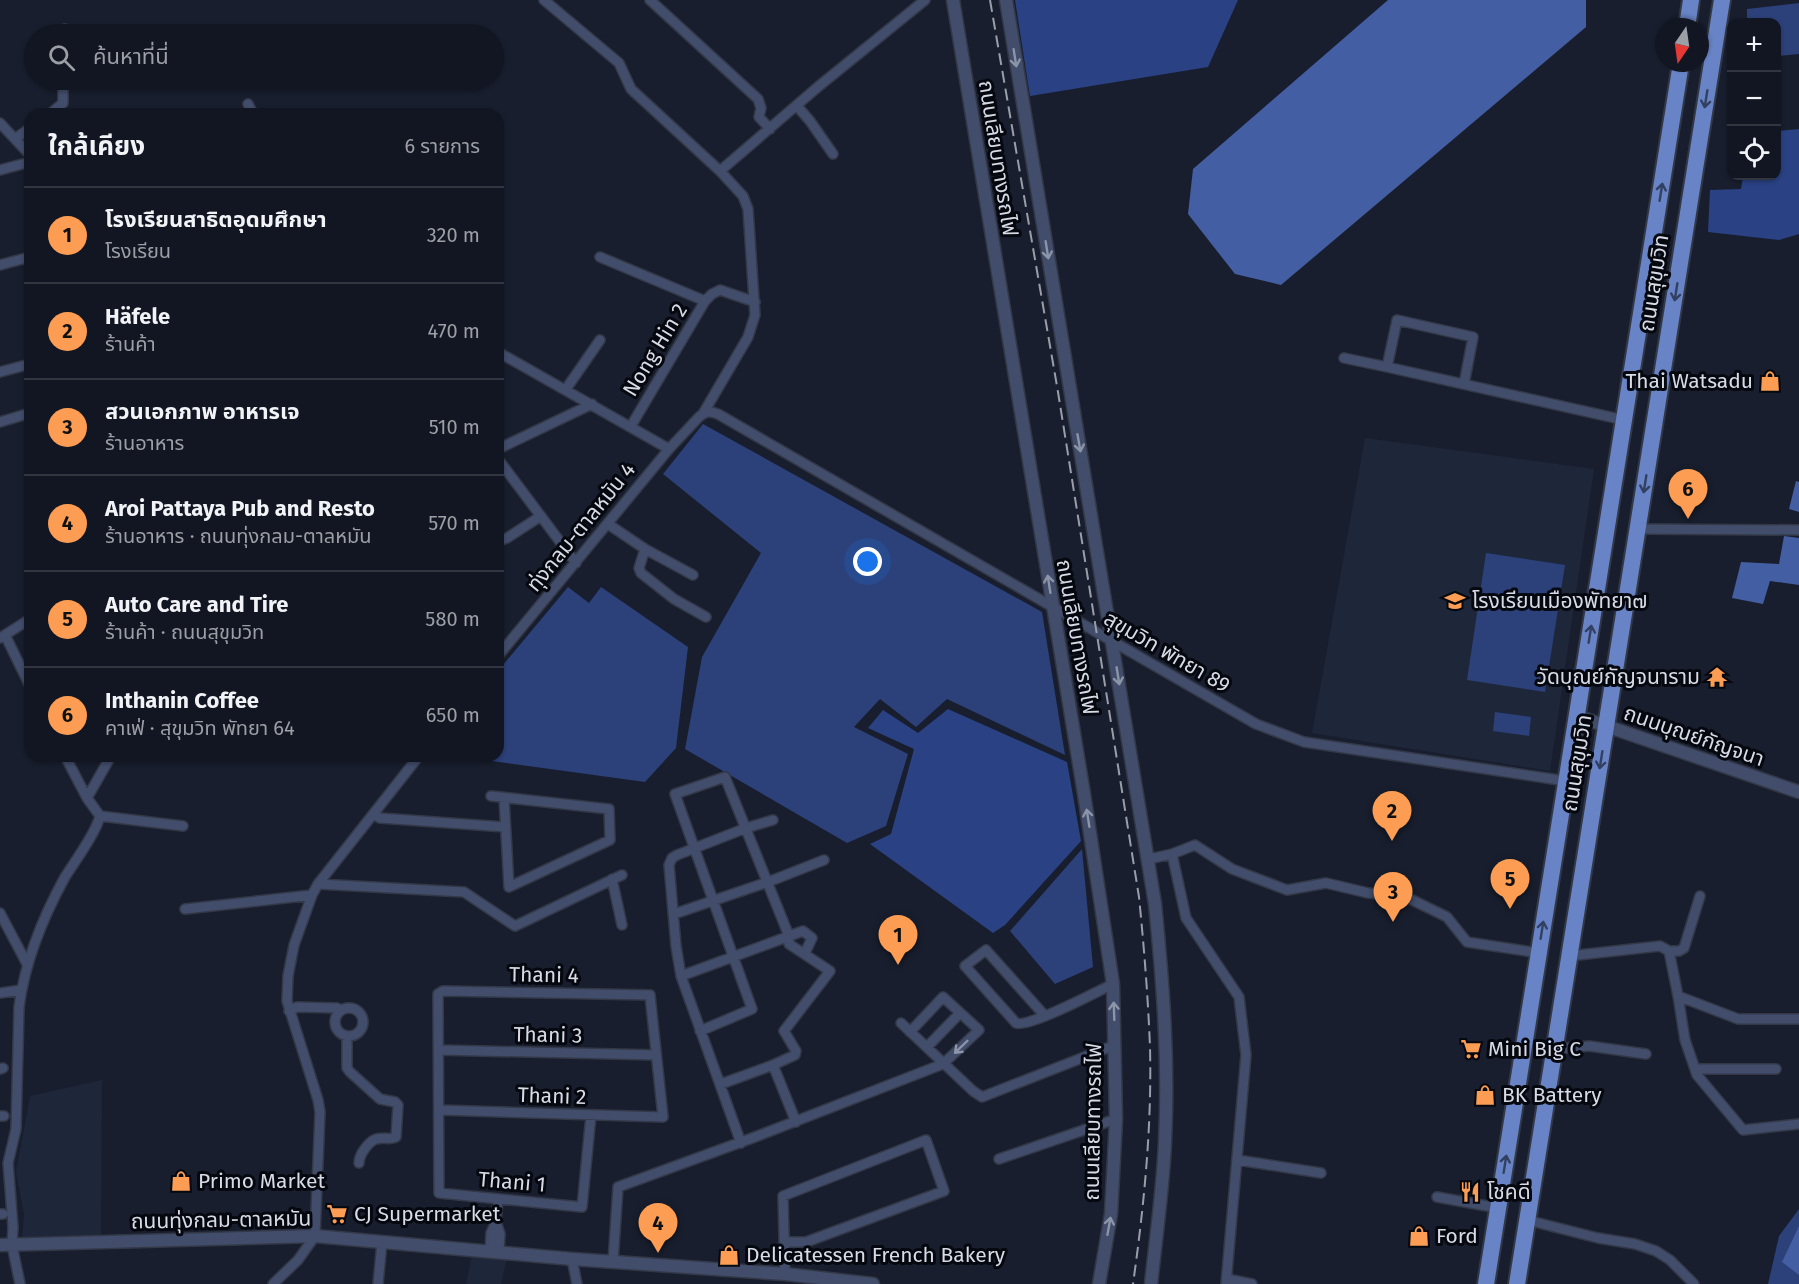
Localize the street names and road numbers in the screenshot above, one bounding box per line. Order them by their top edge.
street label: ถนนเลียบทางรถไฟ [973,78,1023,238]
street label: ถนนสุขุมวิท [1634,233,1674,333]
street label: Nong Hin 2 [617,299,693,401]
street label: ทุ่งกลม-ตาลหมัน 4 [521,457,641,597]
street label: ถนนเลียบทางรถไฟ [1051,557,1103,717]
street label: สุขุมวิท พัทยา 89 [1099,605,1235,699]
street label: ถนนบุณย์กัญจนา [1620,700,1768,772]
street label: ถนนสุขุมวิท [1557,713,1597,813]
street label: Thani 4 [509,961,579,989]
street label: Thani 3 [513,1021,583,1049]
street label: ถนนเลียบทางรถไฟ [1079,1043,1107,1201]
street label: Thani 2 [517,1082,587,1110]
street label: Thani 1 [477,1166,547,1198]
street label: ถนนทุ่งกลม-ตาลหมัน [131,1205,311,1235]

